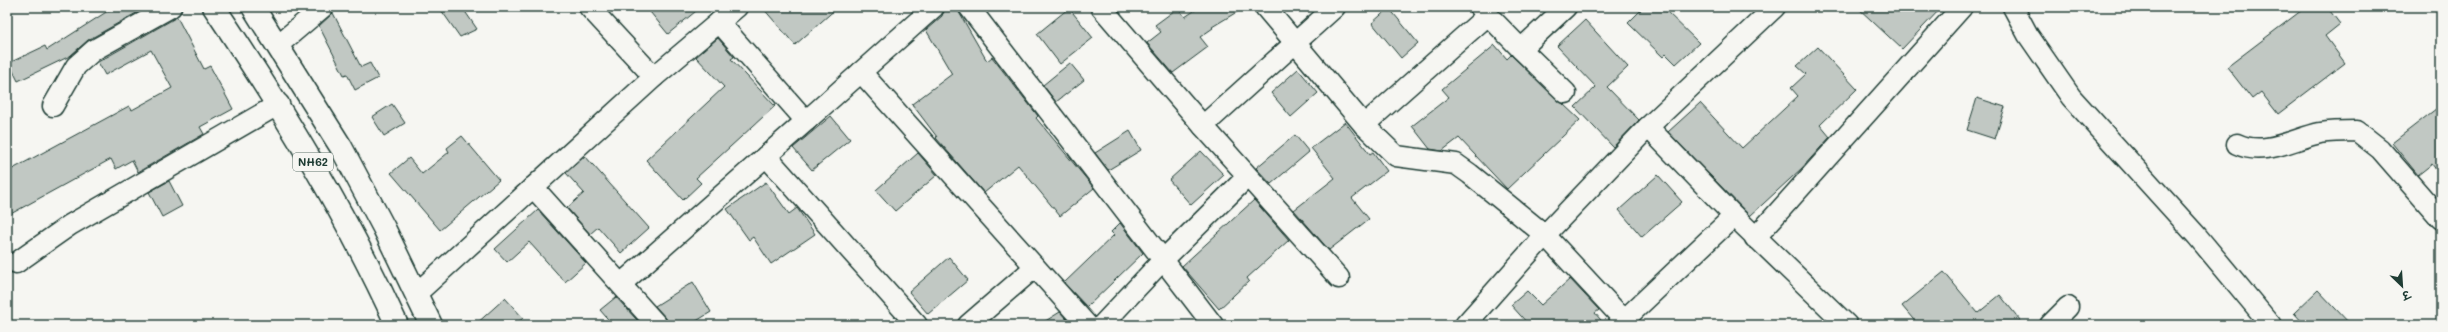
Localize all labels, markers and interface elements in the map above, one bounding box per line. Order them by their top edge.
road number: NH62 [293,153,333,171]
north arrow [2382,266,2422,306]
text: उ [2398,287,2414,305]

